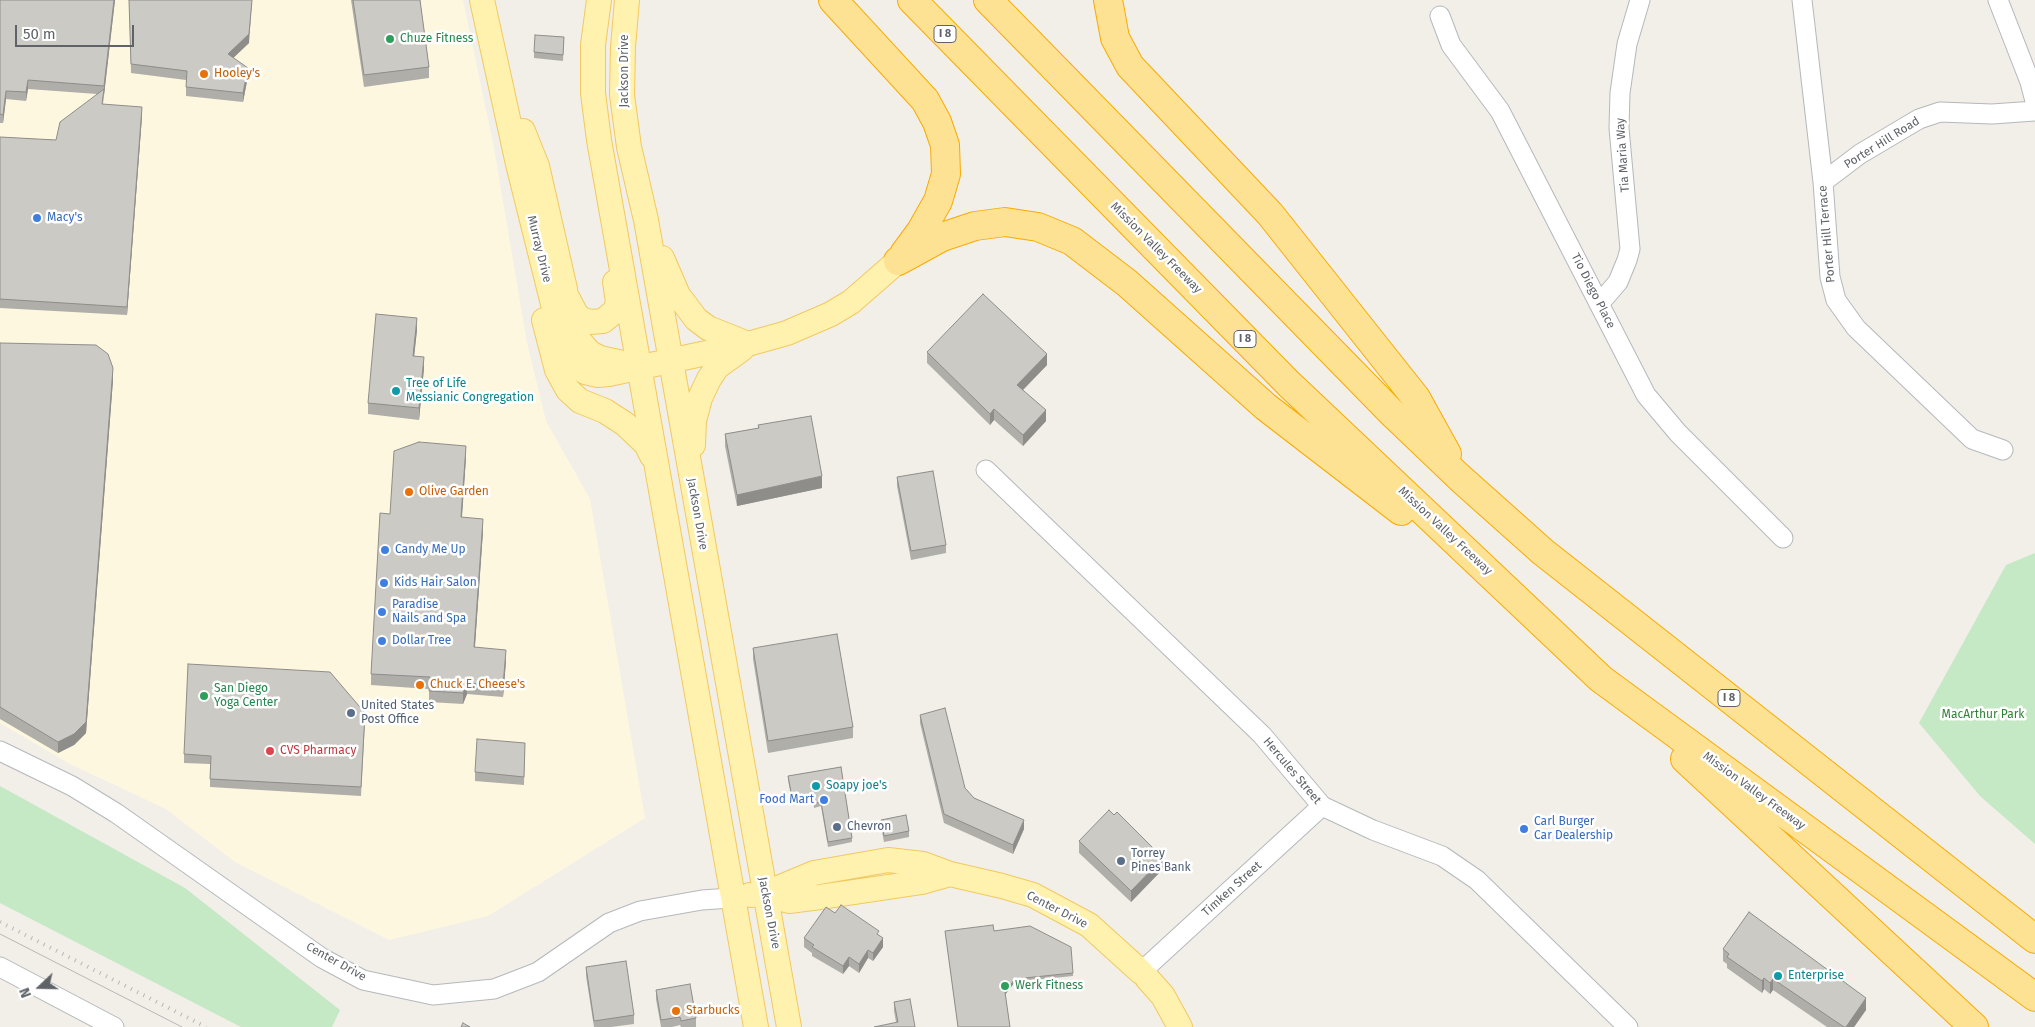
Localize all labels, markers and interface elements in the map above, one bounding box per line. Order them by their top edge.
scale bar [18,15,136,47]
text: 50 m [23,25,56,43]
road number: I 8 [934,26,956,42]
place label: Chuze Fitness [400,32,473,46]
marker: Chuze Fitness [384,33,396,45]
street label: Jackson Drive [618,35,632,107]
place label: Hooley's [214,67,260,81]
marker: Hooley's [198,68,210,80]
street label: Porter Hill Road [1842,114,1922,172]
street label: Tia Maria Way [1613,117,1633,193]
street label: Porter Hill Terrace [1816,185,1838,283]
street label: Mission Valley Freeway [1107,199,1205,297]
place label: Macy's [47,211,83,225]
marker: Macy's [31,212,43,224]
street label: Murray Drive [524,214,554,284]
street label: Tio Diego Place [1568,251,1618,331]
road number: I 8 [1234,330,1256,348]
place label: Tree of Life Messianic Congregation [406,377,534,405]
marker: Tree of Life Messianic Congregation [390,385,402,397]
street label: Jackson Drive [684,477,710,551]
street label: Mission Valley Freeway [1395,484,1495,578]
place label: Olive Garden [419,485,489,499]
marker: Olive Garden [403,486,415,498]
place label: Candy Me Up [395,543,466,557]
marker: Candy Me Up [379,544,391,556]
place label: Kids Hair Salon [394,576,477,590]
marker: Kids Hair Salon [378,577,390,589]
place label: Paradise Nails and Spa [392,598,466,626]
marker: Paradise Nails and Spa [376,606,388,618]
place label: Dollar Tree [392,634,451,648]
marker: Dollar Tree [376,635,388,647]
place label: Chuck E. Cheese's [430,678,525,692]
marker: Chuck E. Cheese's [414,679,426,691]
place label: San Diego Yoga Center [214,682,278,710]
marker: San Diego Yoga Center [198,690,210,702]
road number: I 8 [1718,690,1740,706]
place label: United States Post Office [361,699,434,727]
marker: United States Post Office [345,707,357,719]
park label: MacArthur Park [1942,708,2024,722]
street label: Hercules Street [1260,735,1324,807]
place label: CVS Pharmacy [280,744,356,758]
marker: CVS Pharmacy [264,745,276,757]
street label: Mission Valley Freeway [1700,749,1808,833]
place label: Soapy joe's [826,779,887,793]
marker: Soapy joe's [810,780,822,792]
place label: Food Mart [759,793,814,807]
marker: Food Mart [818,794,830,806]
place label: Carl Burger Car Dealership [1534,815,1613,843]
place label: Chevron [847,820,891,834]
marker: Chevron [831,821,843,833]
marker: Carl Burger Car Dealership [1518,823,1530,835]
place label: Torrey Pines Bank [1131,847,1191,875]
marker: Torrey Pines Bank [1115,855,1127,867]
street label: Timken Street [1199,858,1265,920]
street label: Jackson Drive [755,876,783,950]
street label: Center Drive [1024,888,1090,932]
street label: Center Drive [303,940,369,984]
north arrow [15,962,65,1012]
place label: Enterprise [1788,969,1844,983]
marker: Enterprise [1772,970,1784,982]
place label: Werk Fitness [1015,979,1083,993]
marker: Werk Fitness [999,980,1011,992]
text: N [16,985,35,1000]
place label: Starbucks [686,1004,739,1018]
marker: Starbucks [670,1005,682,1017]

